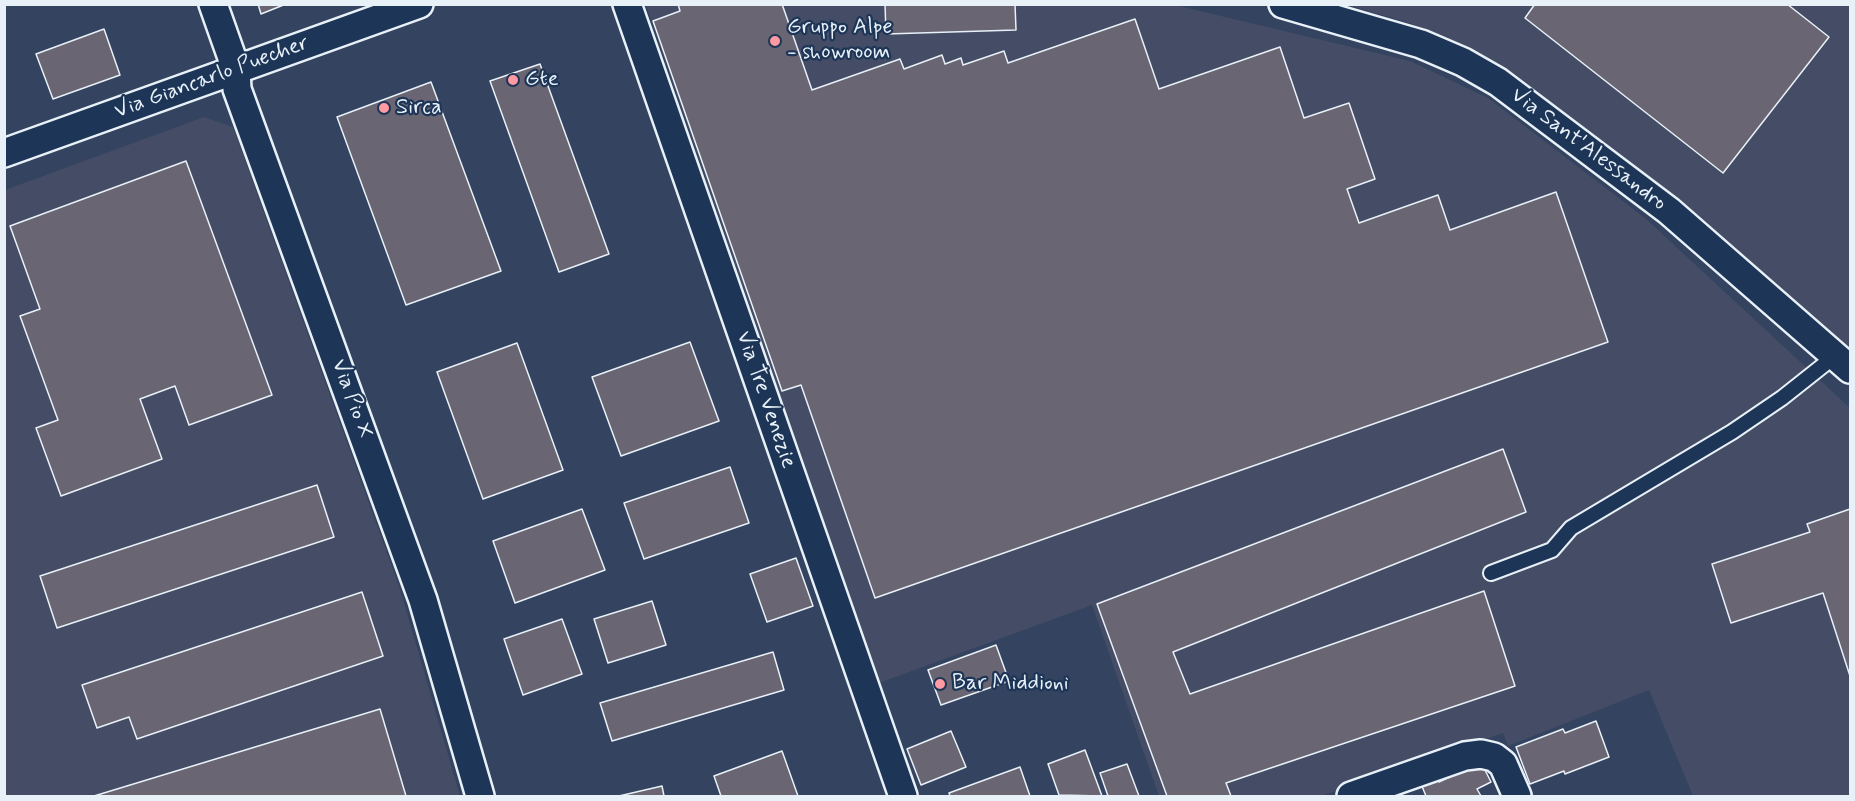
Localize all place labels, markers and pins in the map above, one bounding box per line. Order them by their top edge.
place label: Gruppo Alpe - showroom [787,15,892,66]
marker: Gruppo Alpe - showroom [768,34,782,48]
place label: Gte [525,67,559,93]
marker: Gte [506,73,520,87]
place label: Sirca [396,95,442,121]
marker: Sirca [377,101,391,115]
place label: Bar Middioni [952,671,1069,697]
marker: Bar Middioni [933,677,947,691]

